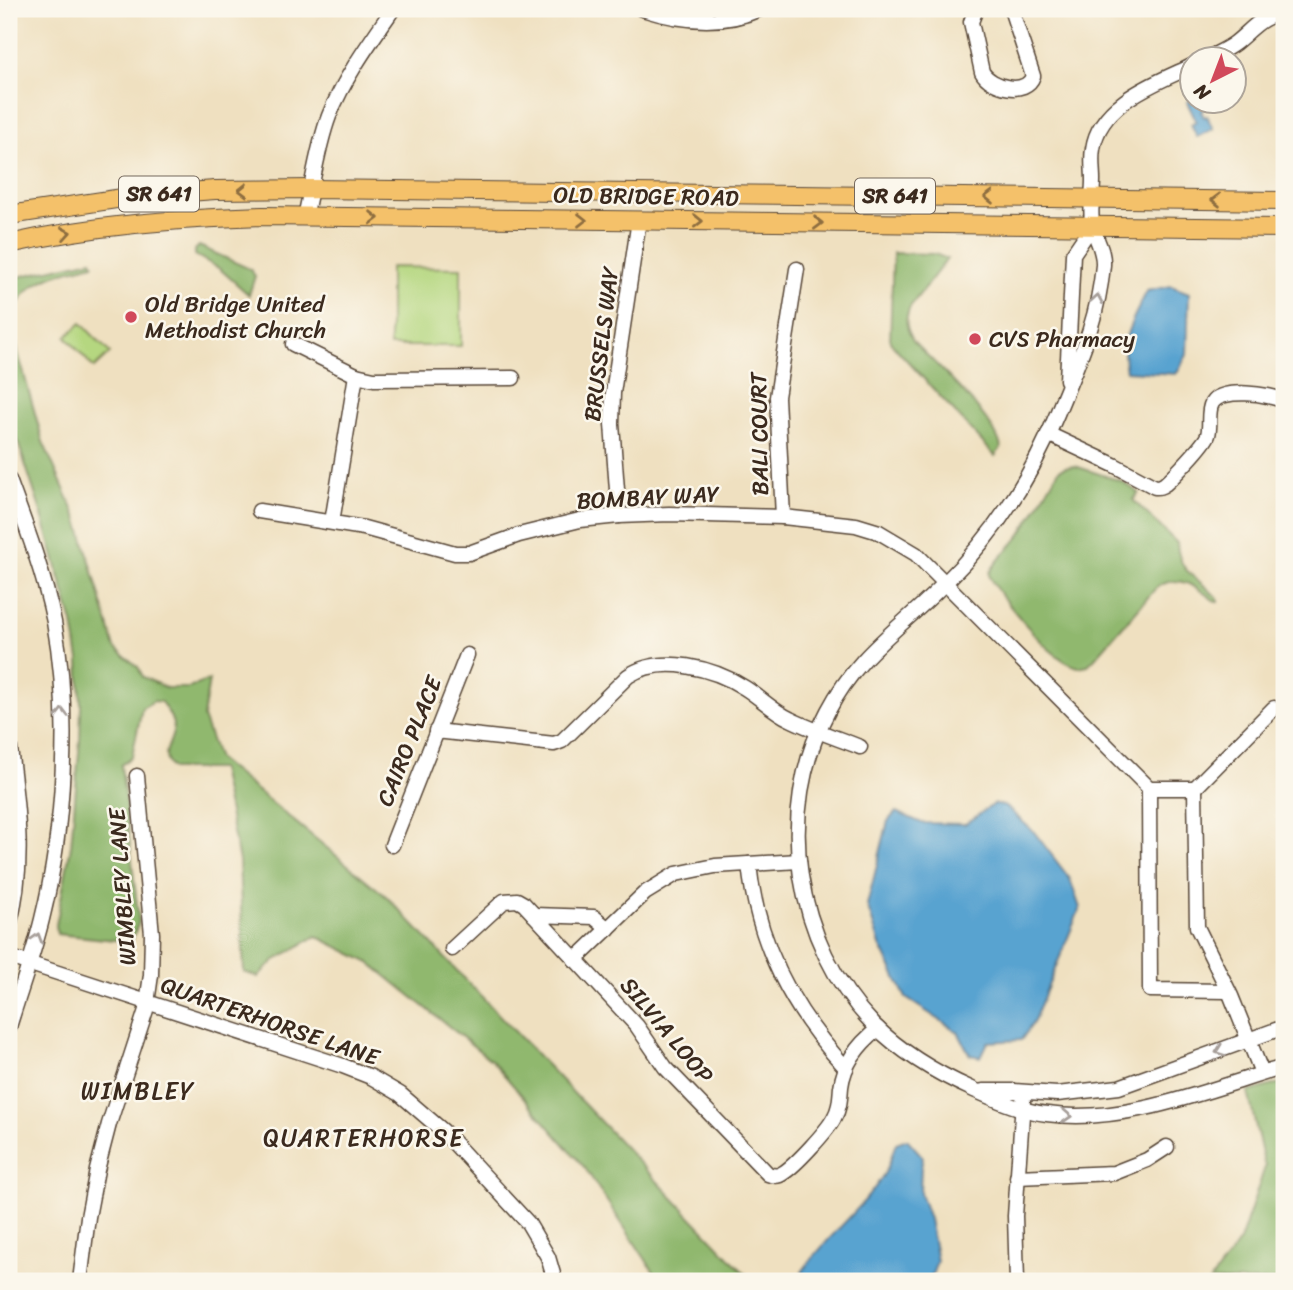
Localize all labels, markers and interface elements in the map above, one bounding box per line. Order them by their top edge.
north arrow [1178,46,1248,116]
text: N [1185,75,1219,110]
street label: OLD BRIDGE ROAD [553,174,739,219]
road number: SR 641 [119,176,199,212]
road number: SR 641 [855,178,935,214]
one-way arrow [237,182,248,198]
one-way arrow [983,190,994,205]
one-way arrow [1210,192,1221,208]
one-way arrow [369,210,379,226]
one-way arrow [577,212,588,228]
one-way arrow [693,213,704,229]
one-way arrow [813,215,824,231]
one-way arrow [60,226,72,241]
street label: BRUSSELS WAY [572,263,631,424]
place label: Old Bridge United Methodist Church [145,284,326,351]
one-way arrow [1089,293,1104,305]
marker: Old Bridge United Methodist Church [123,309,139,325]
place label: CVS Pharmacy [989,319,1135,360]
marker: CVS Pharmacy [967,331,983,347]
street label: BALI COURT [738,370,781,496]
street label: BOMBAY WAY [575,473,721,522]
street label: CAIRO PLACE [365,669,455,813]
one-way arrow [54,707,70,718]
street label: WIMBLEY LANE [96,806,148,967]
one-way arrow [28,932,43,944]
street label: QUARTERHORSE LANE [155,965,386,1078]
street label: SILVIA LOOP [609,967,724,1094]
one-way arrow [1215,1043,1227,1057]
district label: WIMBLEY [81,1070,195,1112]
one-way arrow [1062,1108,1073,1123]
district label: QUARTERHORSE [263,1117,465,1159]

